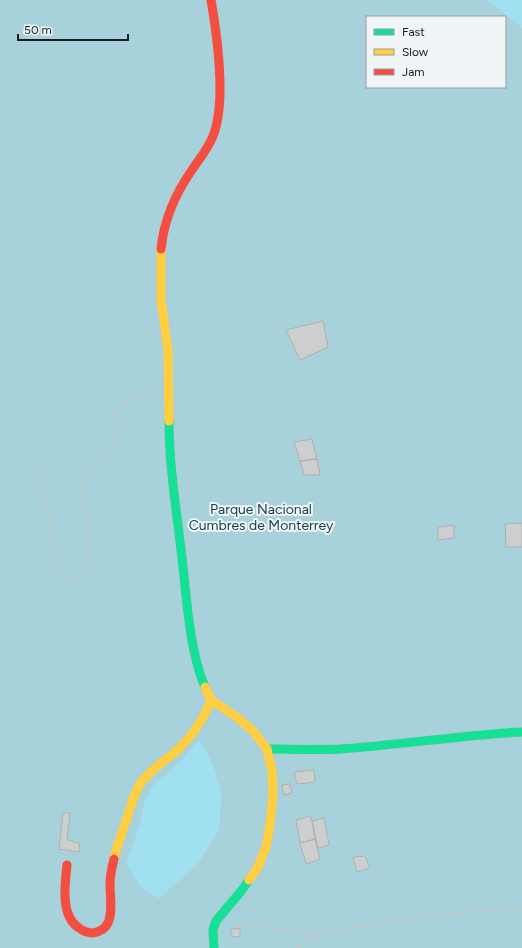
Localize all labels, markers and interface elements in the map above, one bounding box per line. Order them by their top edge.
scale bar [18,16,128,42]
legend [366,16,506,88]
text: 50 m [24,23,52,37]
text: Fast [402,25,425,39]
text: Slow [402,45,429,59]
text: Jam [402,65,425,79]
park label: Parque Nacional Cumbres de Monterrey [189,501,334,534]

